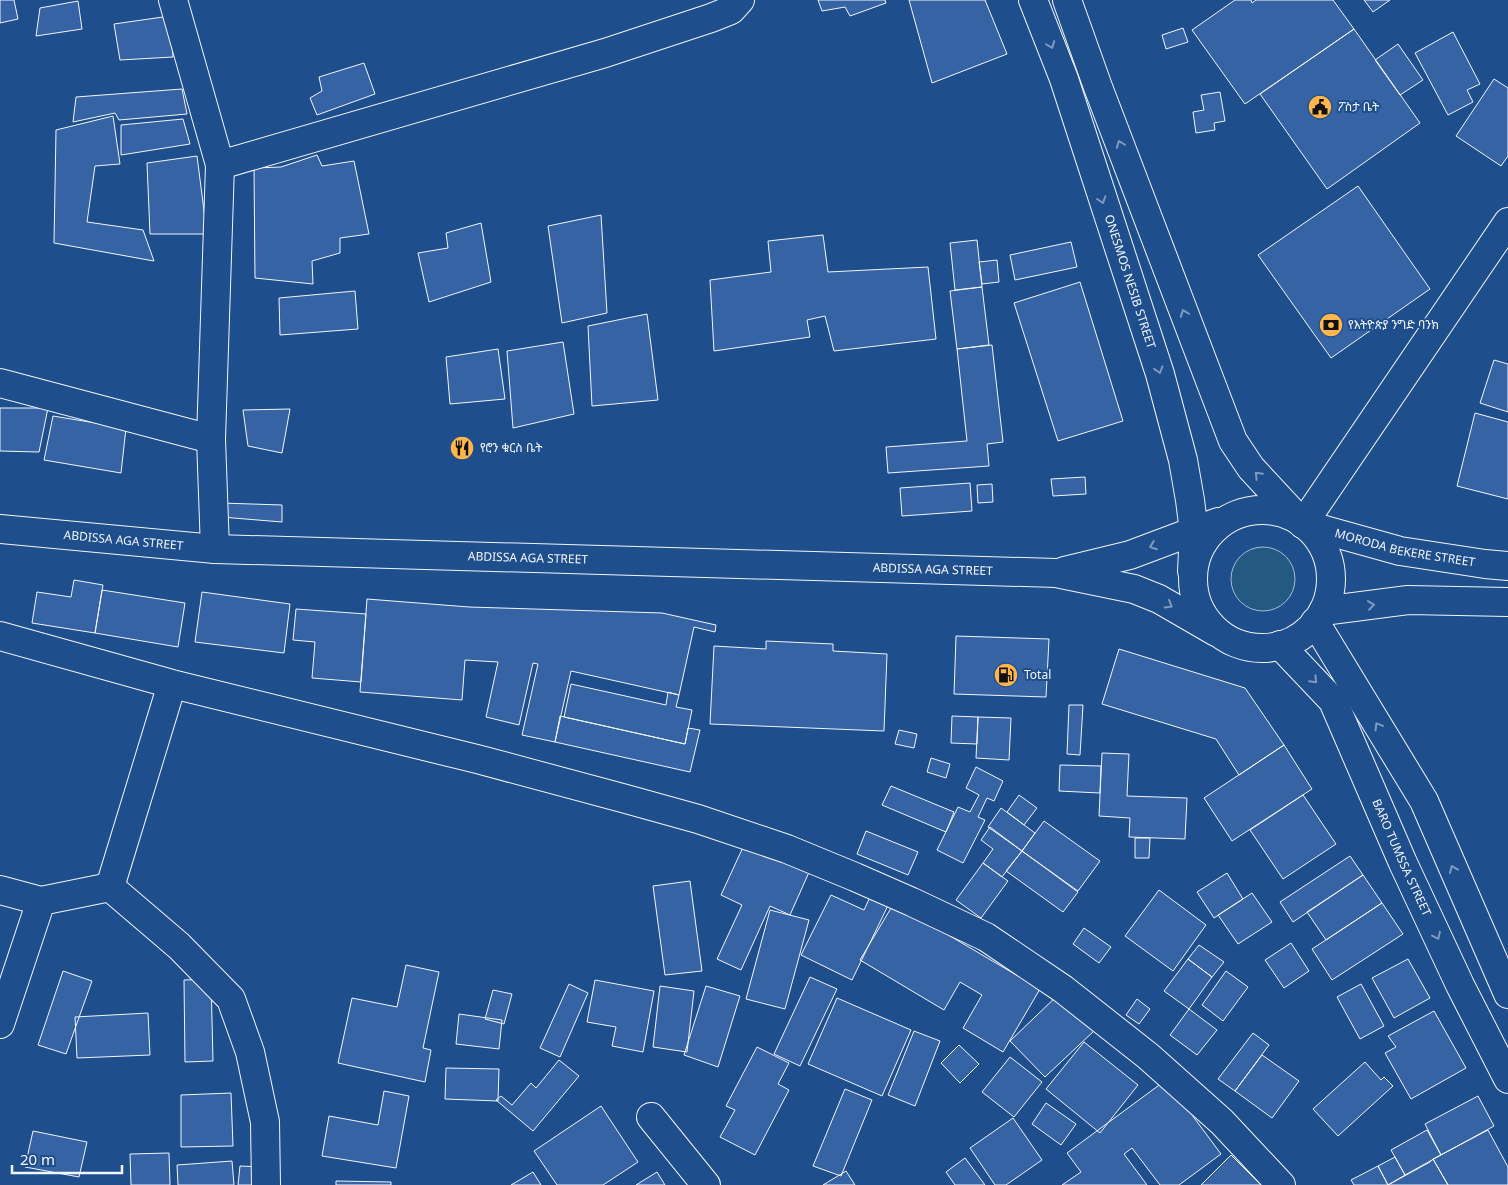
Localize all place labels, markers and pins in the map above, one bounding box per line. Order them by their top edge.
public building icon: ፖስታ ቤት [1307,94,1333,120]
place label: ፖስታ ቤት [1338,98,1380,115]
bank icon: የእትዮጵያ ንግድ ባንክ [1318,312,1344,338]
place label: የእትዮጵያ ንግድ ባንክ [1348,316,1439,333]
restaurant icon: የሮን ቁርስ ቤት [449,435,475,461]
place label: የሮን ቁርስ ቤት [480,439,543,456]
fuel station icon: Total [993,662,1019,688]
place label: Total [1024,666,1051,683]

